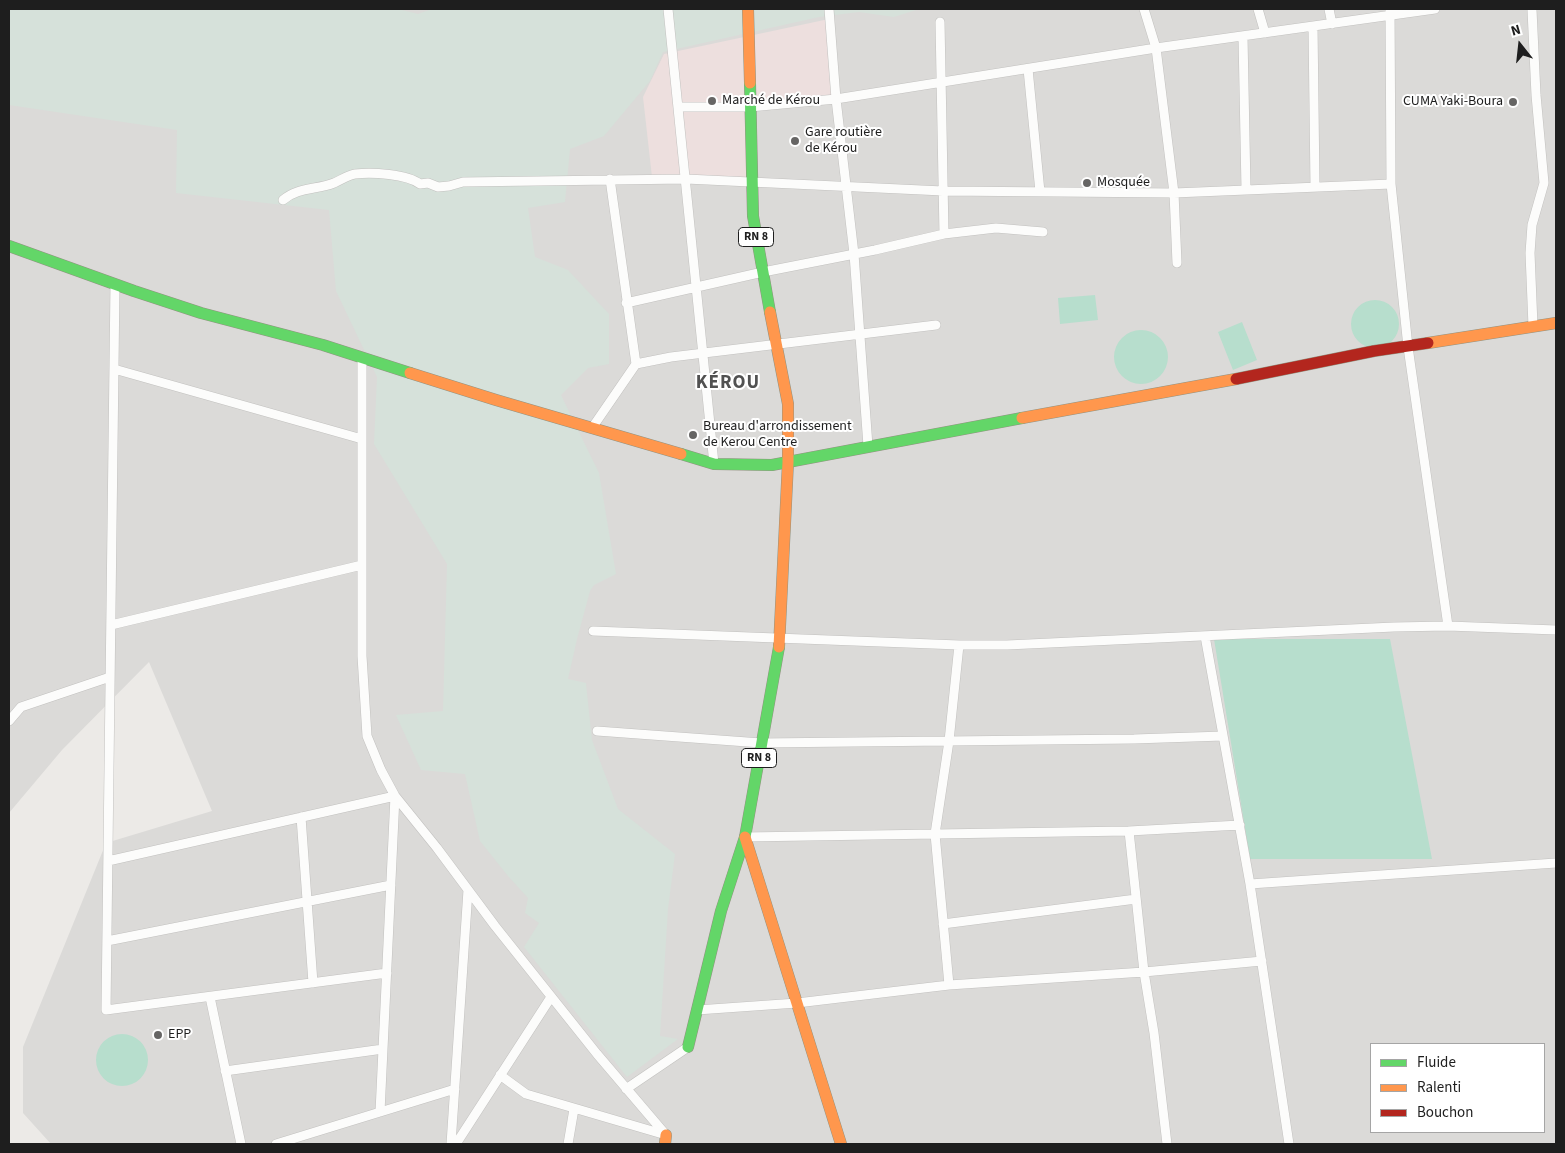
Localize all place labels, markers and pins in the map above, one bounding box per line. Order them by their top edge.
place label: Marché de Kérou [722,93,820,109]
place label: CUMA Yaki-Boura [1403,94,1503,110]
marker: Marché de Kérou [706,95,718,107]
marker: CUMA Yaki-Boura [1507,96,1519,108]
place label: Gare routière de Kérou [805,125,882,158]
marker: Gare routière de Kérou [789,135,801,147]
place label: Mosquée [1097,175,1150,191]
marker: Mosquée [1081,177,1093,189]
place label: Bureau d'arrondissement de Kerou Centre [703,419,852,452]
marker: Bureau d'arrondissement de Kerou Centre [687,429,699,441]
place label: EPP [168,1027,191,1043]
marker: EPP [152,1029,164,1041]

